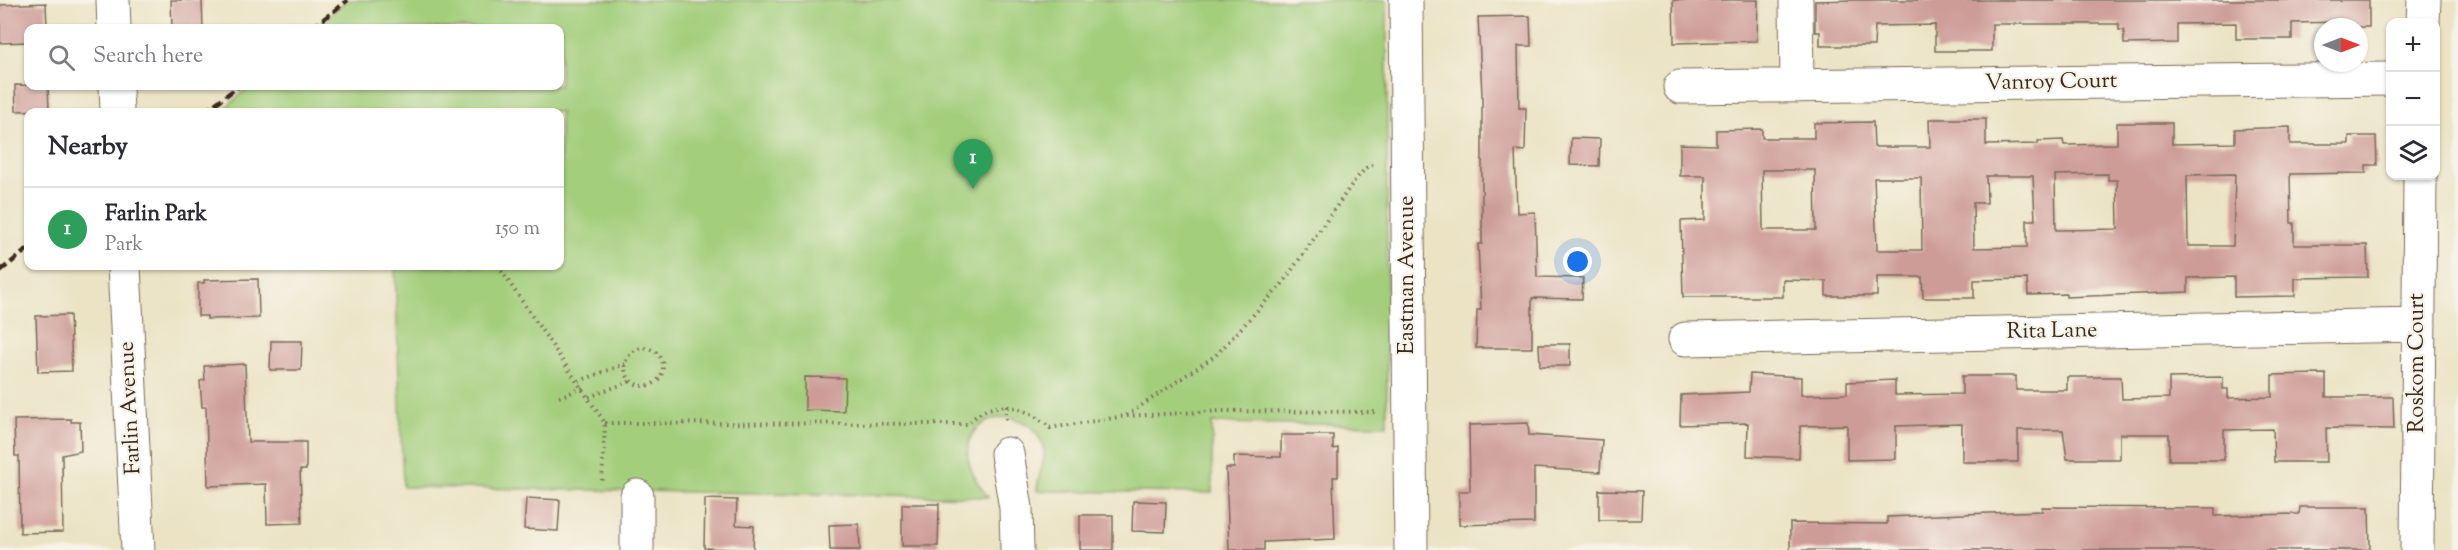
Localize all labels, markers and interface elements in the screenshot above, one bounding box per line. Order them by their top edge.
north arrow [2314,18,2368,72]
map controls [2386,18,2440,180]
button: + [2386,18,2440,72]
search box [24,24,564,90]
icon: search [45,41,78,74]
text: Search here [93,41,203,73]
street label: Vanroy Court [1985,66,2118,100]
button: − [2386,72,2440,126]
button: layers [2386,126,2440,180]
text: Nearby [48,129,128,166]
pin: 1 [954,140,992,189]
street label: Eastman Avenue [1392,195,1424,355]
text: Farlin Park [105,199,207,231]
text: 1 [64,215,71,244]
text: 150 m [495,215,540,244]
text: Park [105,231,143,260]
your location [1563,247,1592,276]
street label: Roskom Court [2402,293,2434,433]
street label: Rita Lane [2006,315,2098,349]
street label: Farlin Avenue [112,341,150,475]

